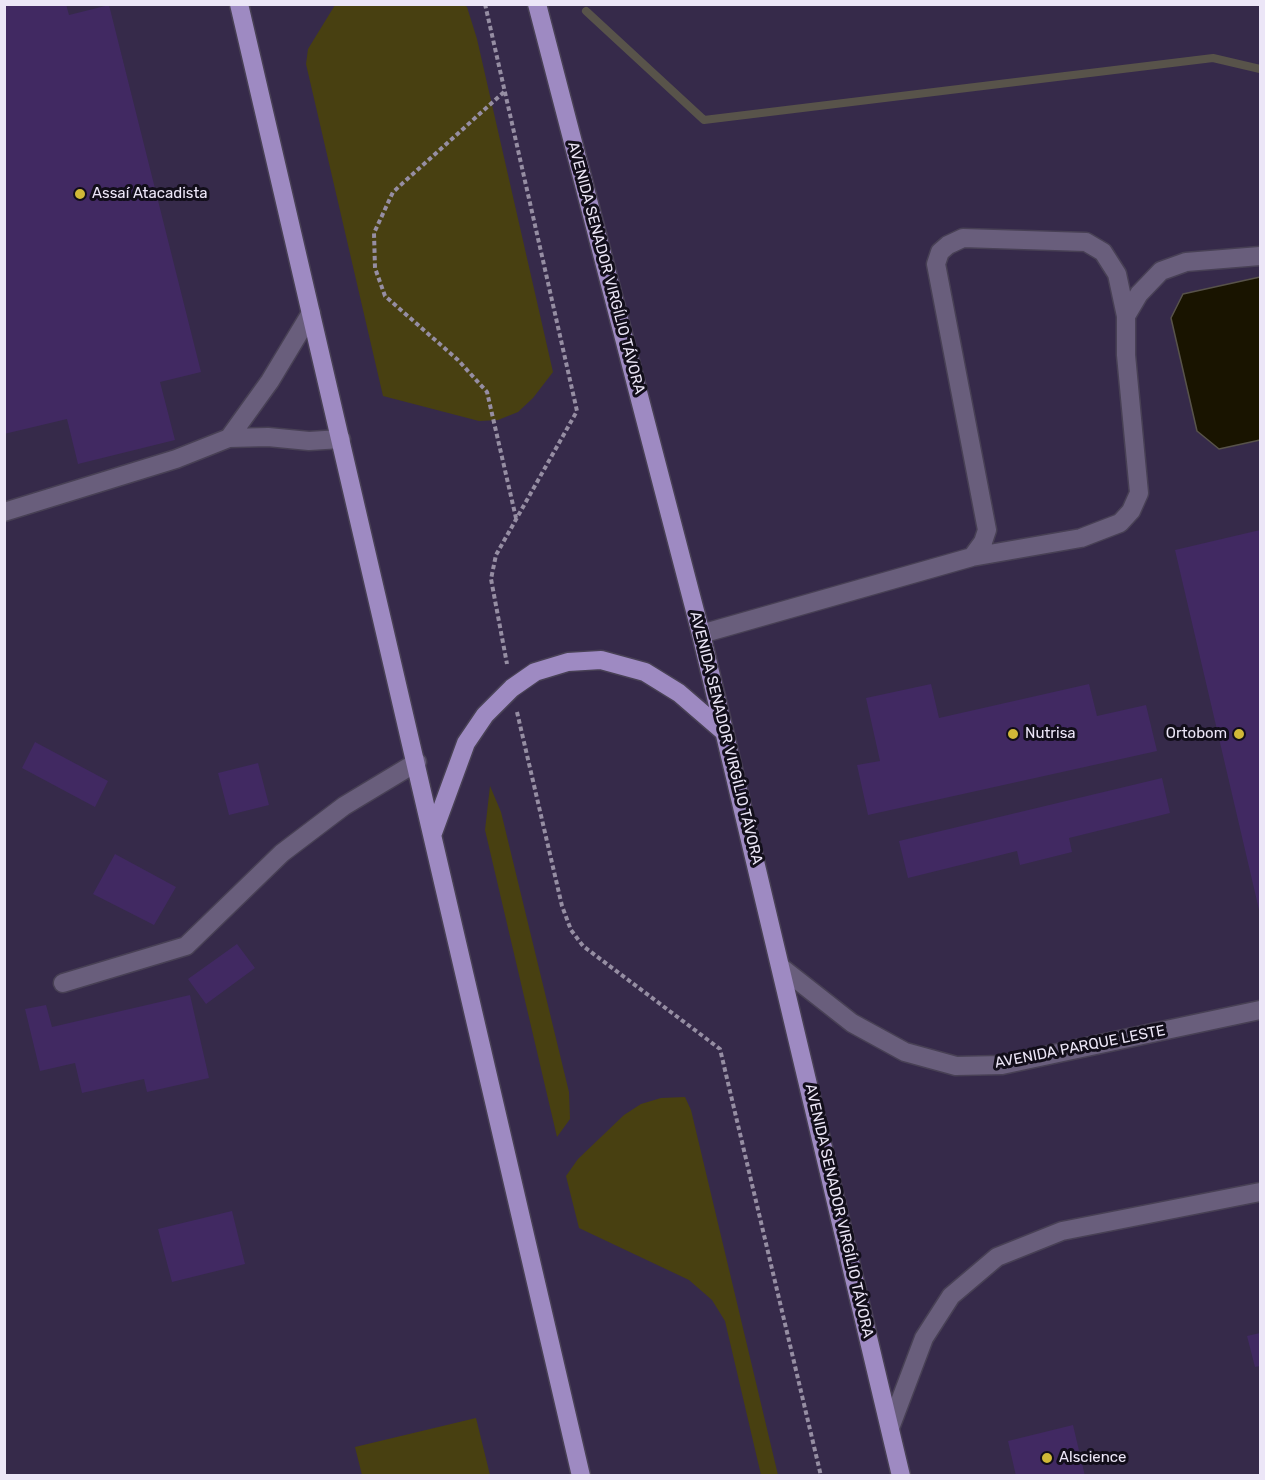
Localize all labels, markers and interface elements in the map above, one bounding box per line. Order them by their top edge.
street label: AVENIDA SENADOR VIRGÍLIO TÁVORA [564,140,648,396]
place label: Assaí Atacadista [92,185,208,203]
marker: Assaí Atacadista [73,187,87,201]
street label: AVENIDA SENADOR VIRGÍLIO TÁVORA [686,610,766,866]
place label: Nutrisa [1025,725,1076,743]
place label: Ortobom [1166,725,1227,743]
marker: Nutrisa [1006,727,1020,741]
marker: Ortobom [1232,727,1246,741]
street label: AVENIDA PARQUE LESTE [993,1022,1167,1072]
street label: AVENIDA SENADOR VIRGÍLIO TÁVORA [801,1082,877,1340]
place label: Alscience [1059,1449,1126,1467]
marker: Alscience [1040,1451,1054,1465]

